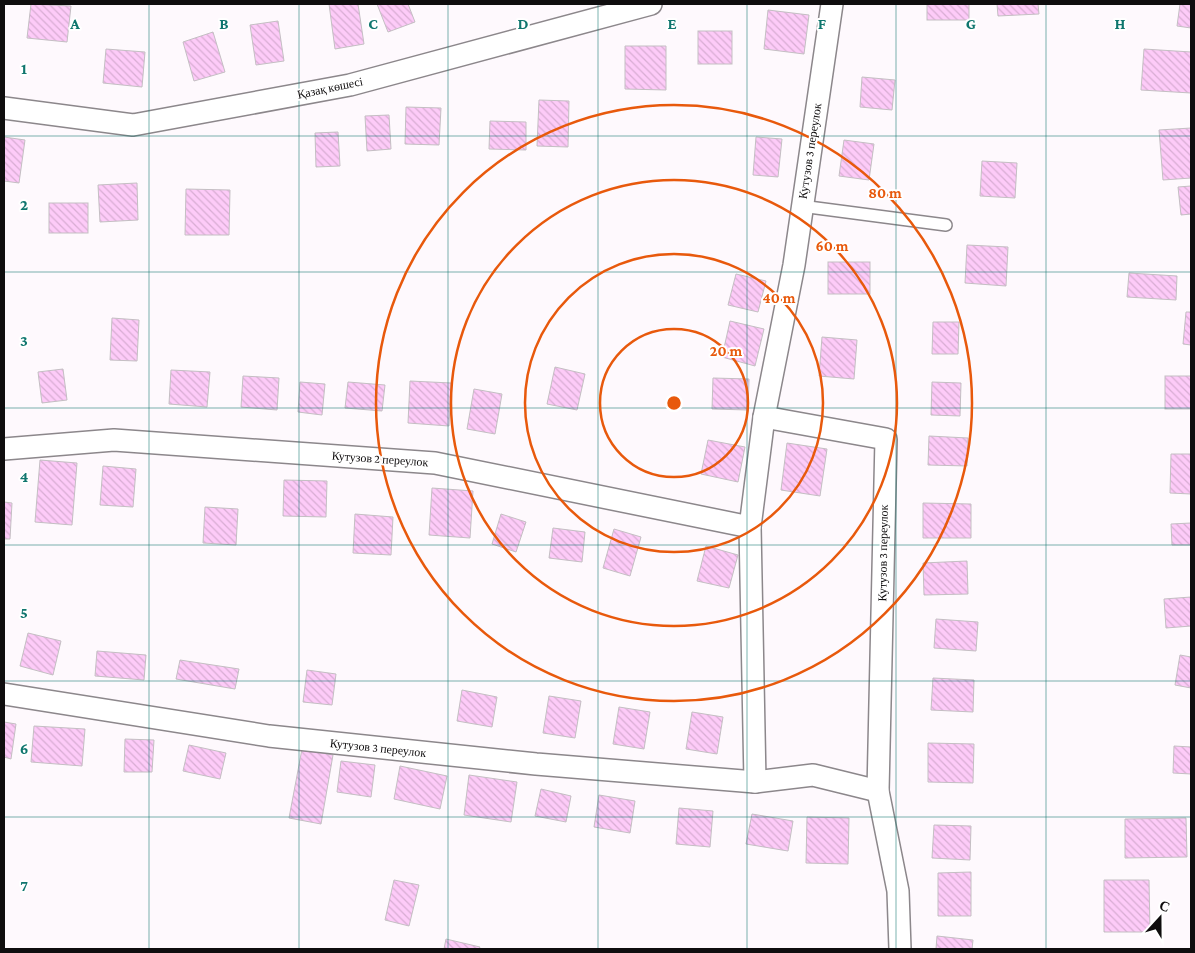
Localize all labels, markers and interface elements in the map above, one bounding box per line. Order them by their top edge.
text: A [69,15,80,32]
text: B [219,15,229,32]
text: C [368,15,378,32]
text: D [517,15,529,32]
text: E [667,15,677,32]
text: F [818,15,827,32]
text: G [966,15,976,32]
text: H [1115,15,1126,32]
text: 1 [21,60,27,77]
street label: Қазақ көшесі [296,74,365,102]
street label: Кутузов 3 переулок [796,102,825,200]
text: 80 m [868,185,902,201]
text: 2 [20,196,28,213]
text: 60 m [816,238,849,254]
text: 40 m [763,290,796,306]
text: 3 [20,332,28,349]
text: 20 m [710,343,742,359]
centre of rings [665,394,683,412]
street label: Кутузов 2 переулок [331,449,429,469]
text: 4 [20,468,29,485]
street label: Кутузов 3 переулок [875,504,891,602]
text: 5 [20,604,28,621]
street label: Кутузов 3 переулок [329,736,427,760]
text: 6 [20,740,28,757]
text: 7 [20,877,28,894]
north arrow [1135,893,1185,943]
text: С [1157,897,1172,915]

